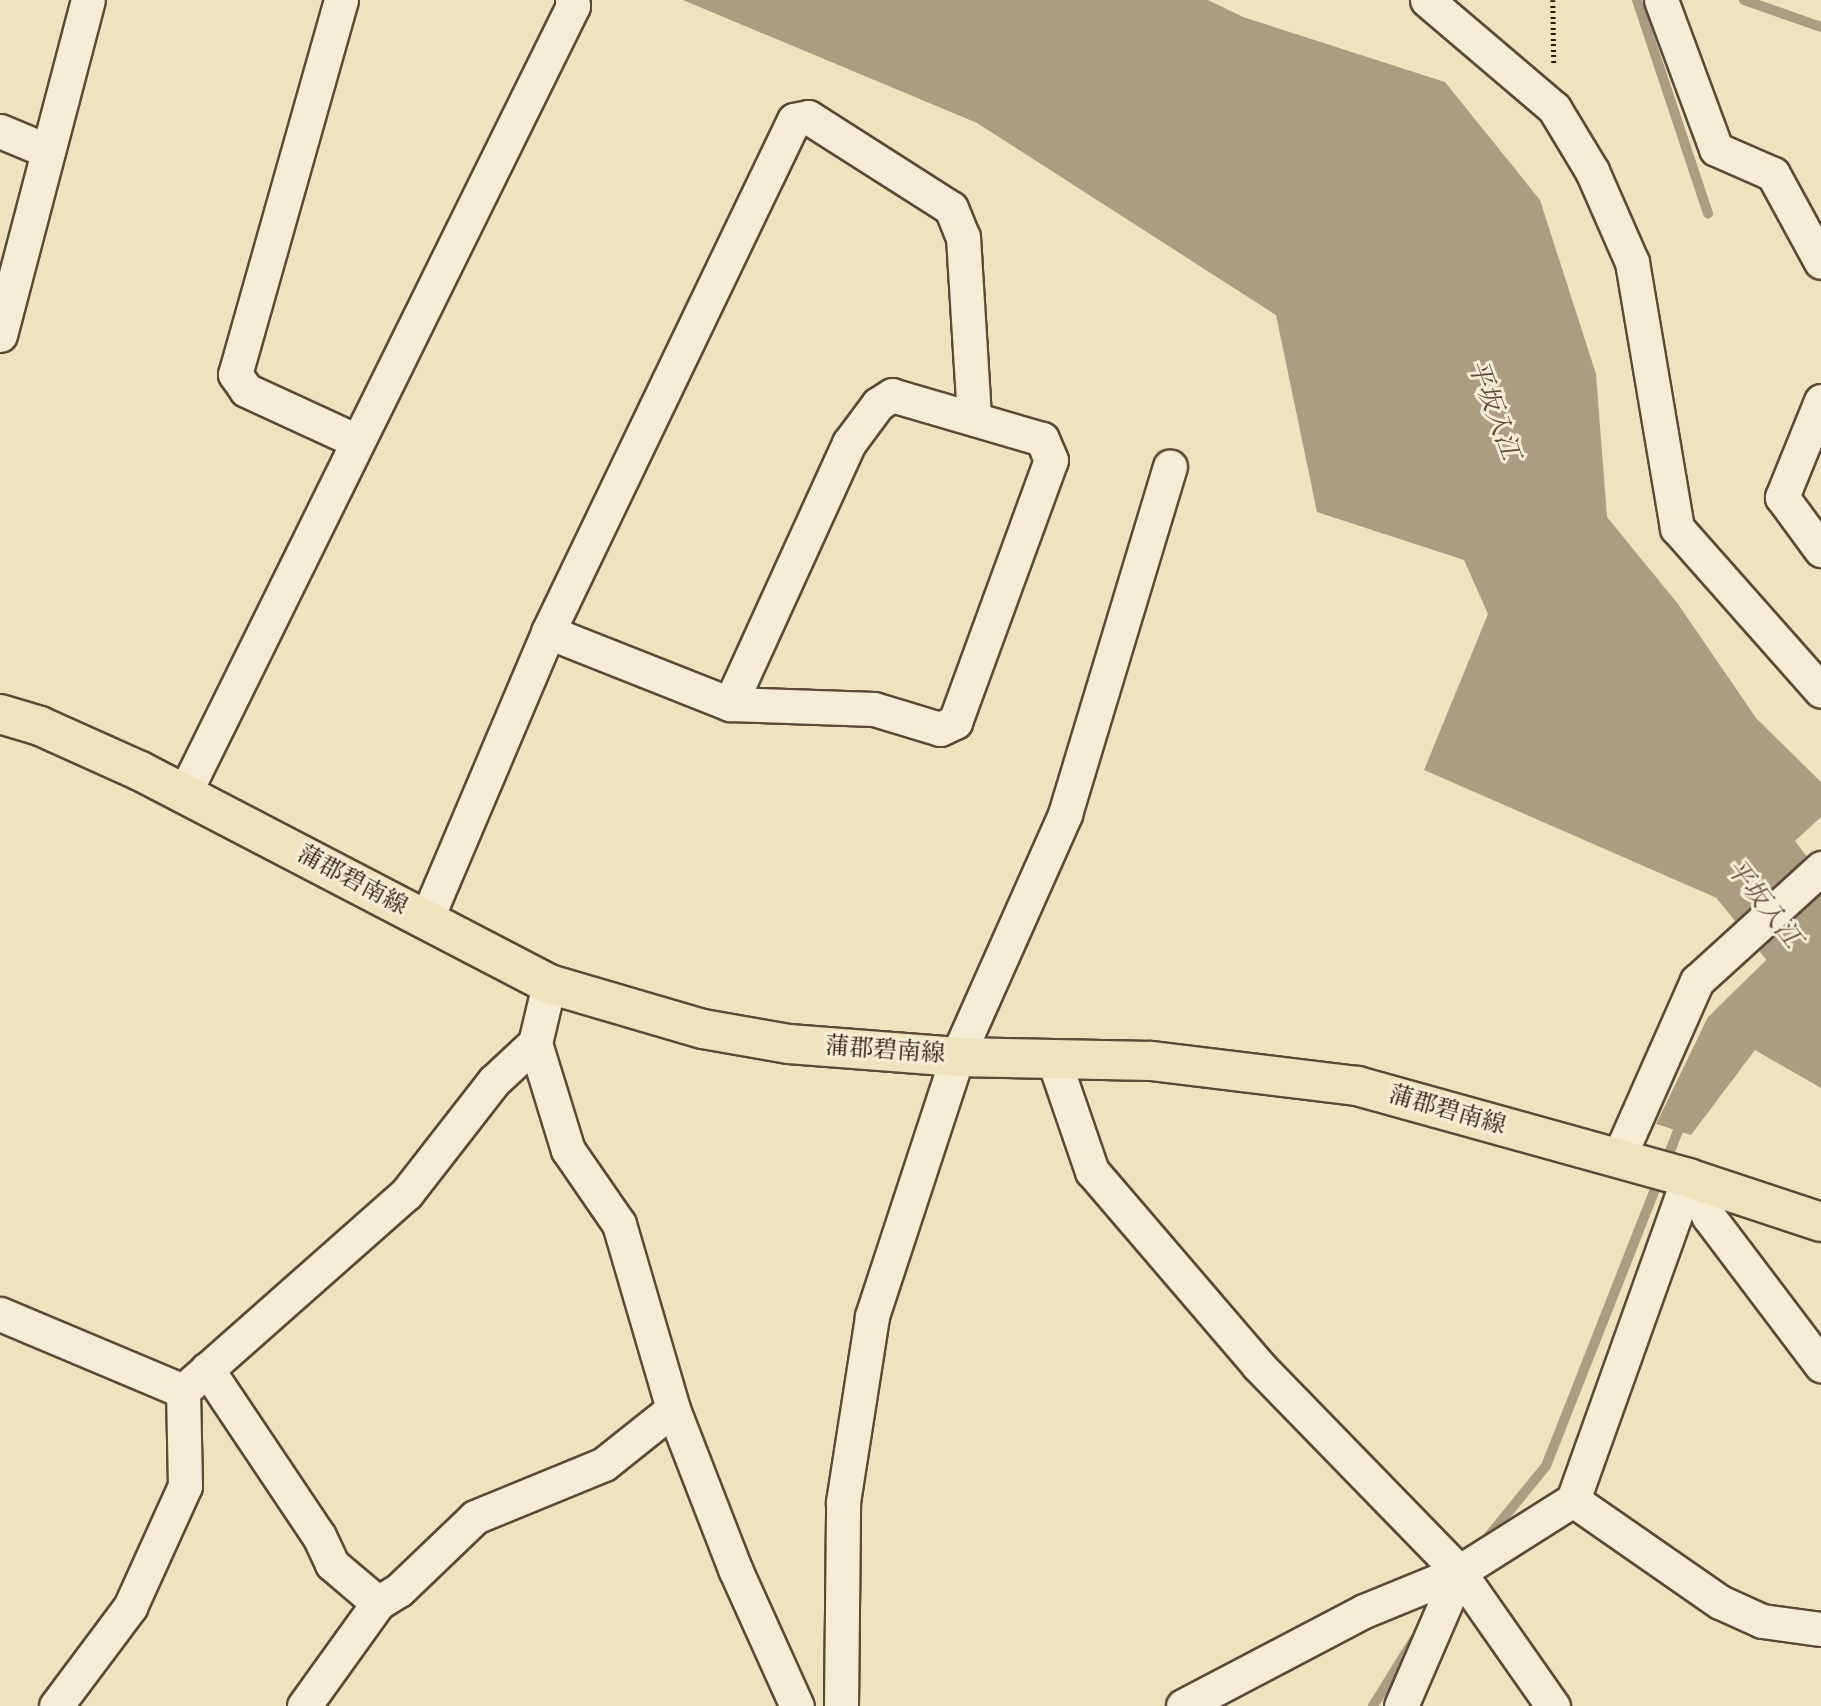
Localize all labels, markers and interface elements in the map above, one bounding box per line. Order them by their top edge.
water label: 平坂入江 [1461,356,1525,464]
street label: 蒲郡碧南線 [292,840,412,922]
water label: 平坂入江 [1719,853,1807,955]
street label: 蒲郡碧南線 [824,1032,946,1070]
street label: 蒲郡碧南線 [1385,1081,1509,1141]

